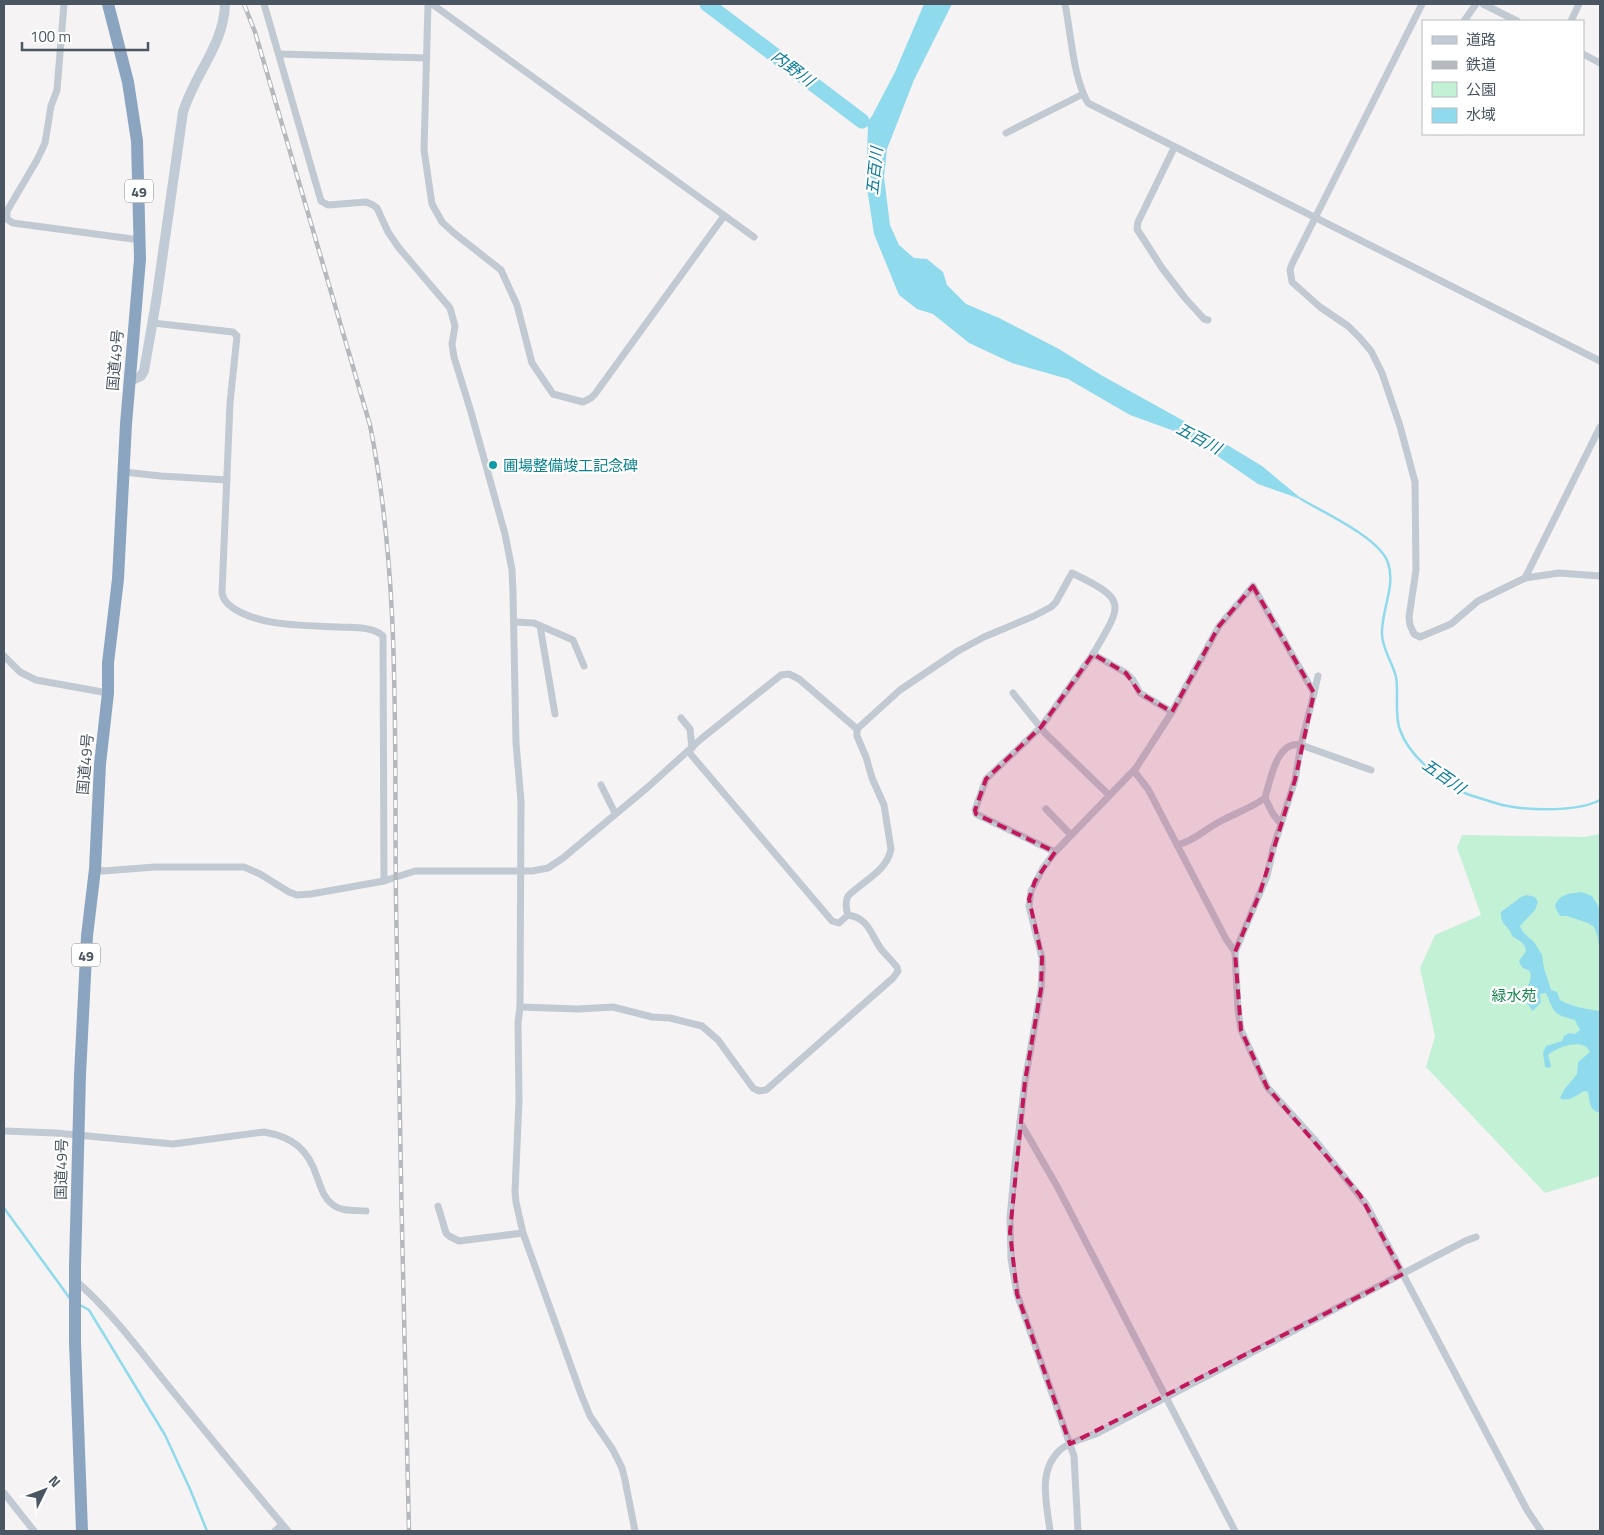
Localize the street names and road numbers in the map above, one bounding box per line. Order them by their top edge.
road number: 49 [125,180,153,202]
street label: 国道49号 [101,328,129,392]
street label: 国道49号 [71,732,99,796]
road number: 49 [72,944,100,966]
street label: 国道49号 [49,1138,73,1200]

